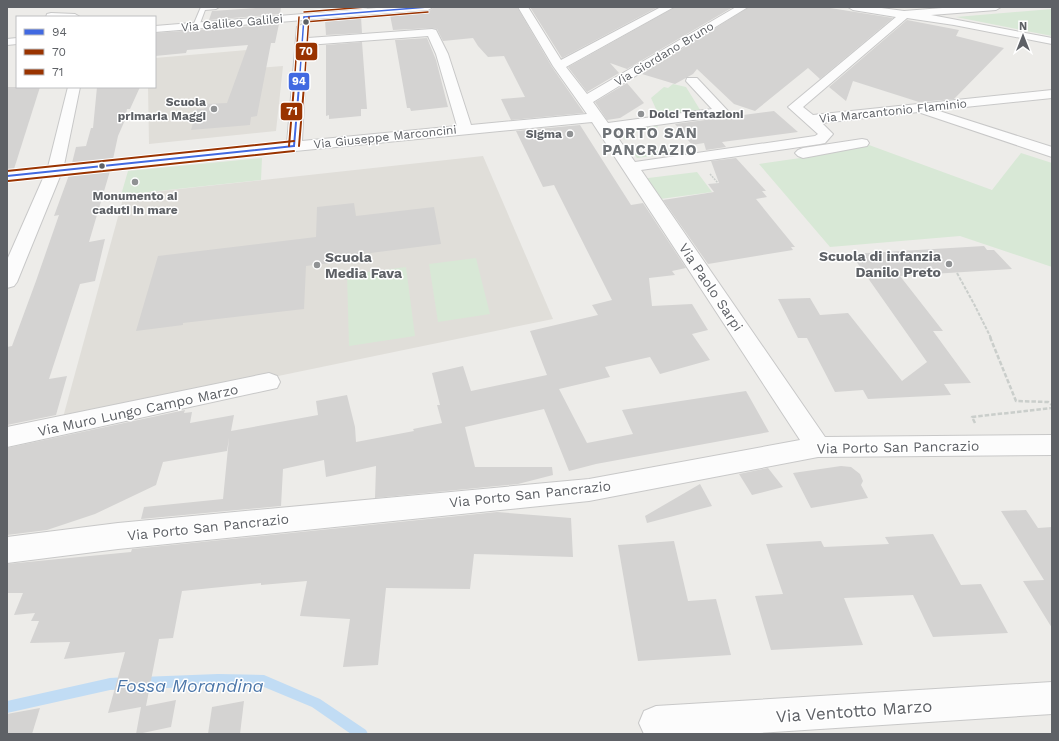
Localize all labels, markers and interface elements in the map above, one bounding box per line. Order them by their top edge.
street label: Via Galileo Galilei [181,12,283,34]
legend [16,16,156,88]
north arrow [1003,16,1043,56]
unlabelled marker [301,17,311,27]
street label: Via Giordano Bruno [612,19,716,89]
text: N [1019,20,1027,33]
text: 94 [52,25,67,39]
line badge: 70 [295,42,318,61]
text: 70 [52,45,66,59]
text: 70 [299,45,313,58]
text: 71 [52,65,63,79]
line badge: 94 [288,72,310,91]
text: 94 [292,75,306,88]
place label: Scuola primaria Maggi [118,95,206,123]
street label: Via Marcantonio Flaminio [818,96,968,126]
line badge: 71 [280,102,303,121]
marker: Scuola primaria Maggi [209,104,219,114]
text: 71 [286,105,298,118]
place label: Dolci Tentazioni [649,107,743,121]
marker: Dolci Tentazioni [636,109,646,119]
street label: Via Giuseppe Marconcini [313,123,457,151]
district label: PORTO SAN PANCRAZIO [602,124,698,159]
place label: Sigma [526,127,562,141]
marker: Sigma [565,129,575,139]
unlabelled marker [97,161,107,171]
marker: Monumento ai caduti in mare [130,177,140,187]
place label: Monumento ai caduti in mare [92,189,178,217]
street label: Via Paolo Sarpi [676,240,746,334]
place label: Scuola di infanzia Danilo Preto [819,248,942,280]
place label: Scuola Media Fava [325,249,403,281]
marker: Scuola di infanzia Danilo Preto [944,259,954,269]
marker: Scuola Media Fava [312,260,322,270]
street label: Via Muro Lungo Campo Marzo [36,381,240,439]
street label: Via Porto San Pancrazio [817,438,979,456]
street label: Via Porto San Pancrazio [448,478,612,510]
street label: Via Porto San Pancrazio [126,511,290,543]
water label: Fossa Morandina [116,675,264,696]
street label: Via Ventotto Marzo [775,696,933,726]

